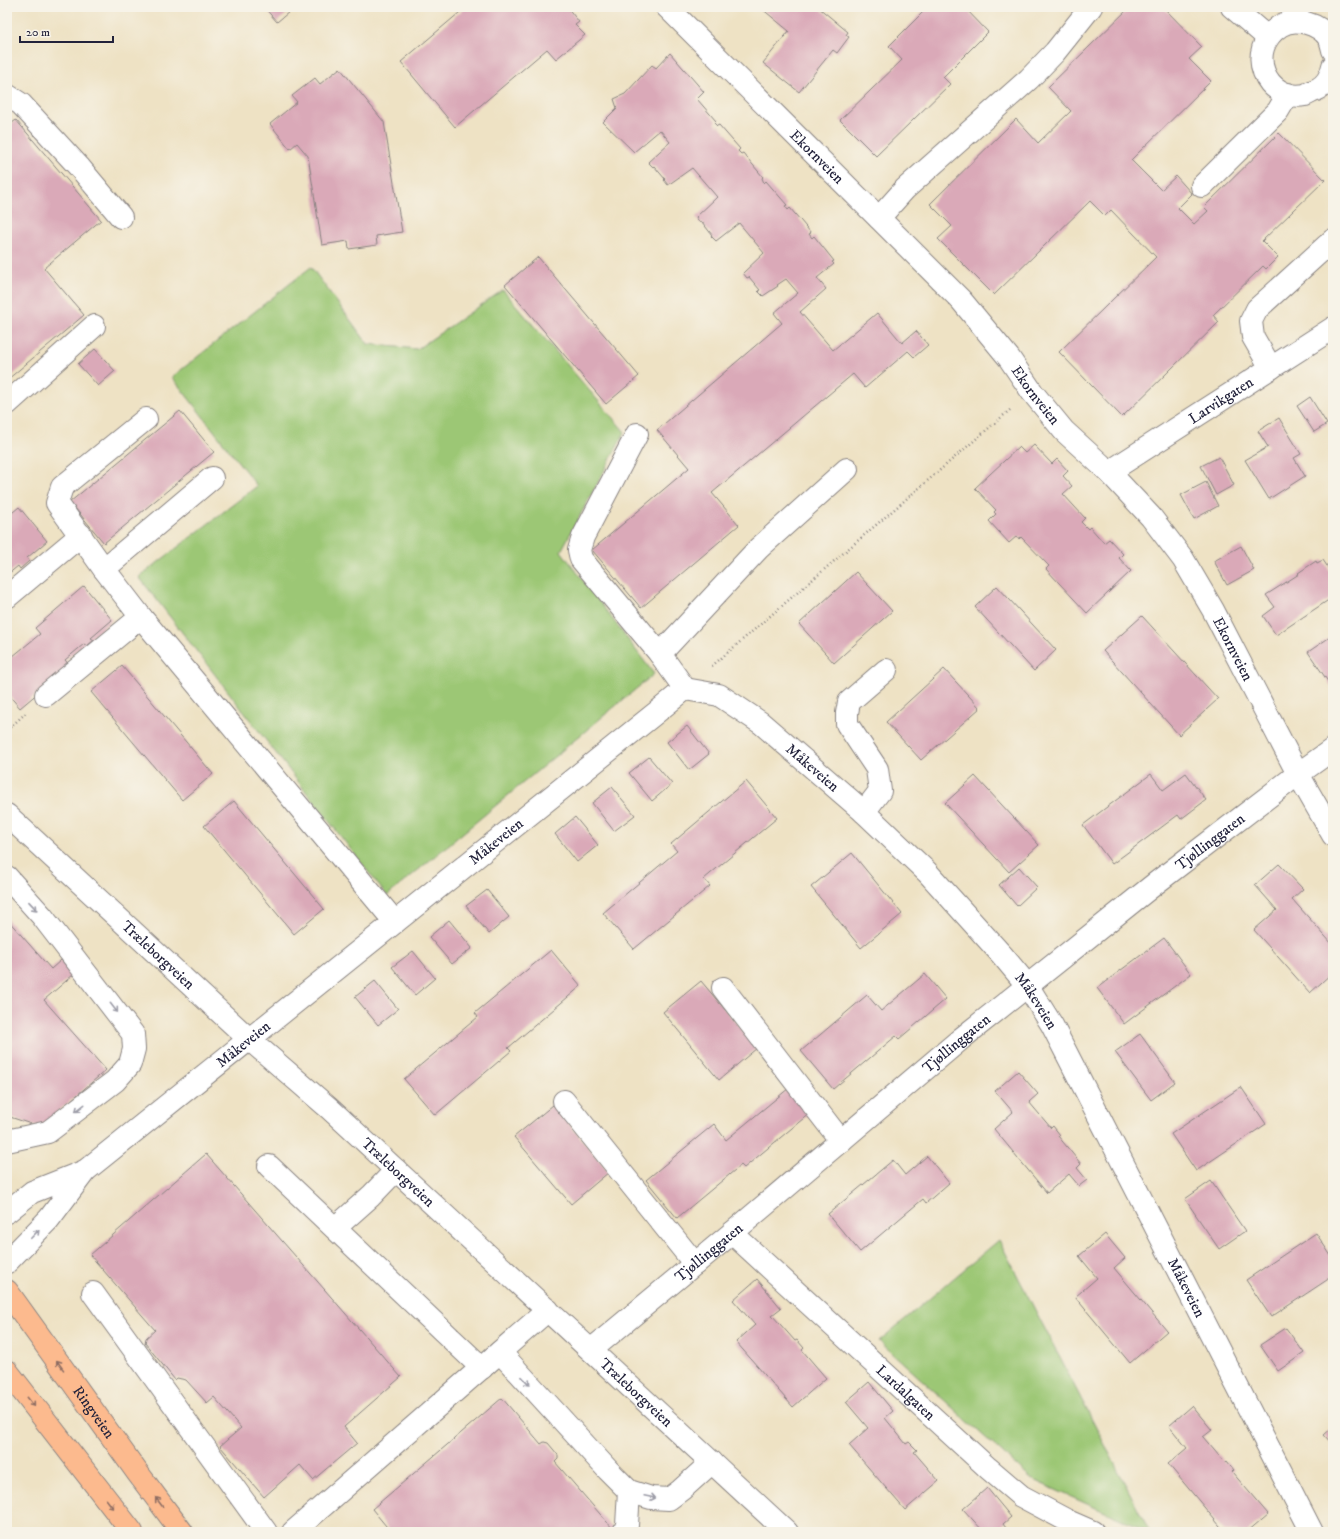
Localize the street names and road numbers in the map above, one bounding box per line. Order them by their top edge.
street label: Ekornveien [786,125,849,188]
street label: Ekornveien [1007,362,1064,428]
street label: Larvikgaten [1185,372,1257,428]
street label: Ekornveien [1209,614,1258,684]
street label: Måkeveien [782,739,843,796]
street label: Tjøllinggaten [1171,809,1249,874]
street label: Måkeveien [465,814,527,869]
street label: Træleborgveien [118,916,199,994]
street label: Måkeveien [1011,968,1062,1033]
street label: Tjøllinggaten [918,1010,994,1077]
street label: Måkeveien [212,1016,274,1072]
street label: Træleborgveien [358,1134,439,1211]
street label: Tjøllinggaten [671,1218,747,1286]
street label: Måkeveien [1163,1255,1210,1321]
street label: Træleborgveien [596,1354,677,1431]
street label: Lardalgaten [872,1361,940,1425]
street label: Ringveien [69,1382,119,1442]

